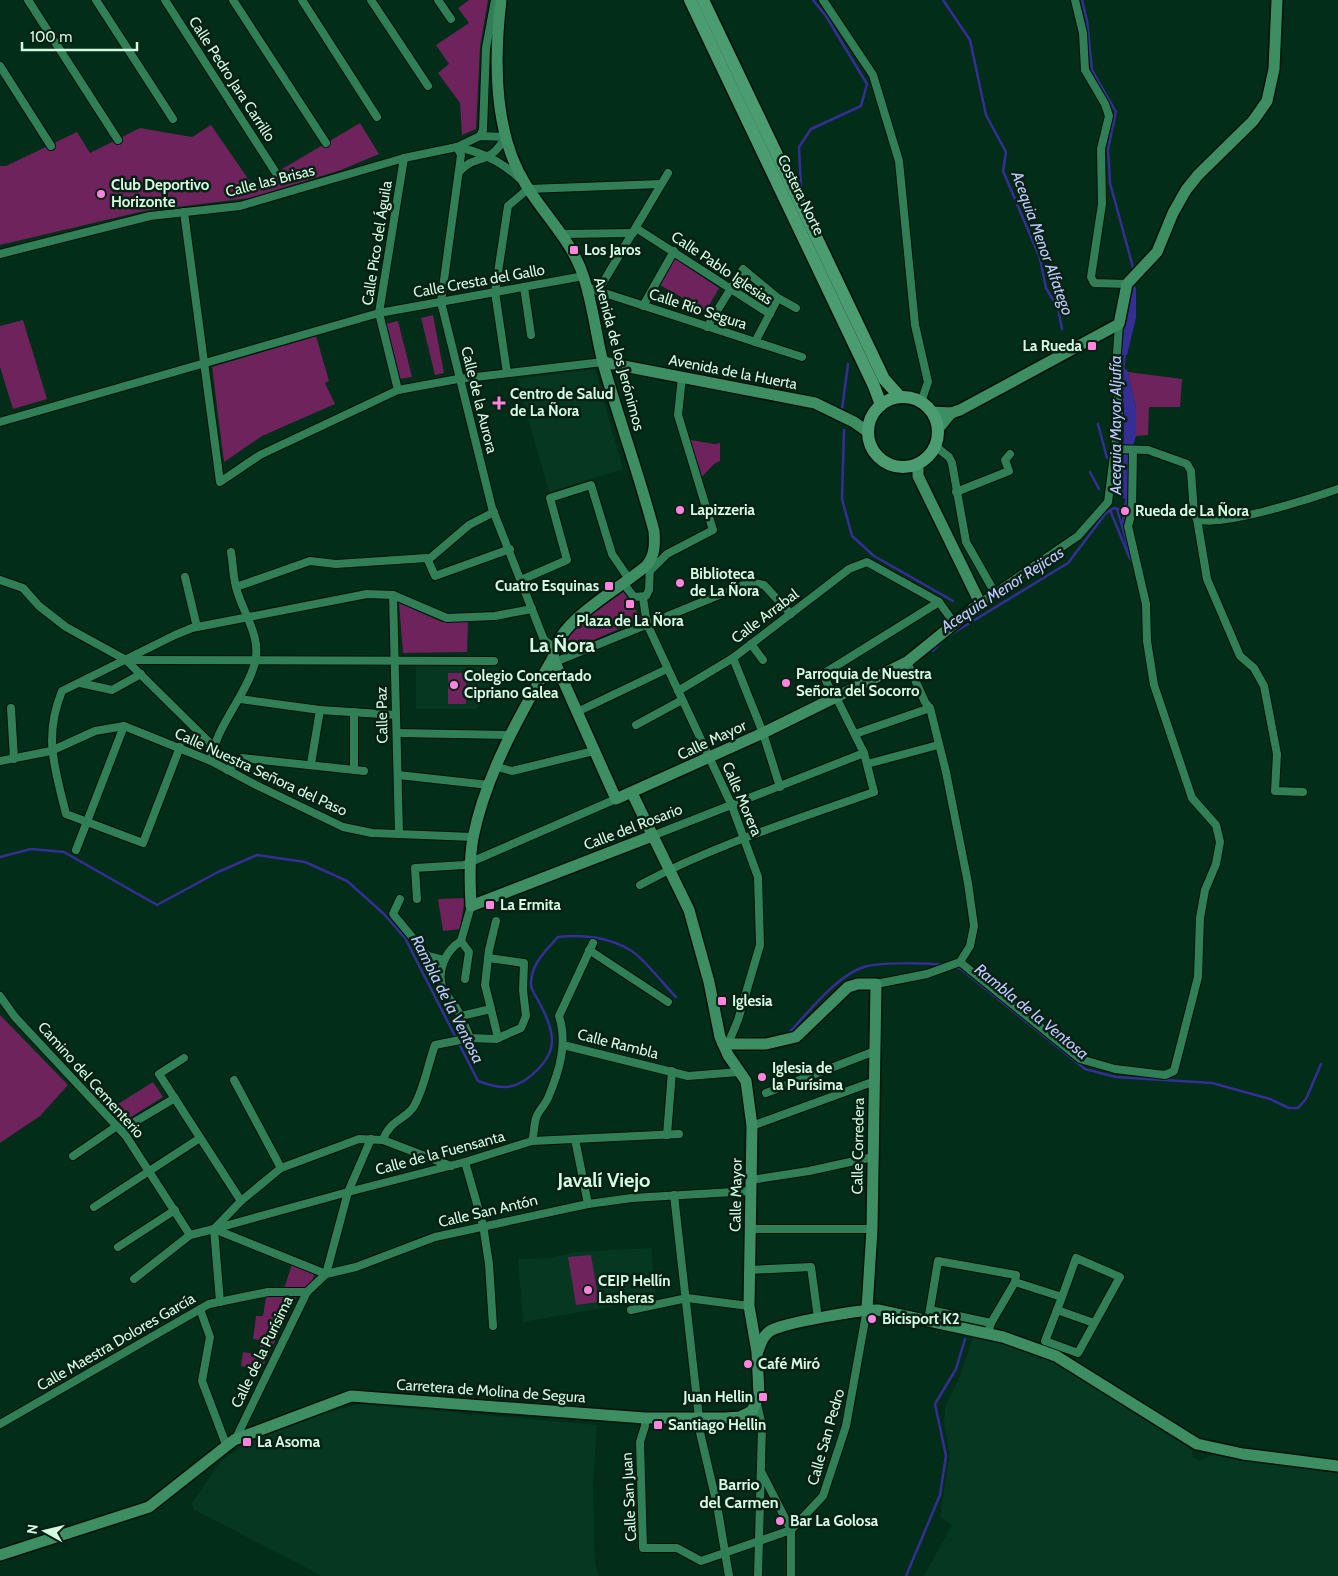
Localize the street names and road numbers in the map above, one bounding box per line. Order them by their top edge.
street label: Calle Pedro Jara Carrillo [185,13,279,145]
street label: Costera Norte [774,152,828,239]
street label: Calle las Brisas [224,161,316,201]
street label: Calle Pico del Águila [357,179,396,307]
street label: Calle Pablo Iglesias [668,227,776,309]
street label: Calle Cresta del Gallo [412,261,546,301]
street label: Avenida de los Jerónimos [590,275,648,433]
street label: Calle Río Segura [647,285,750,334]
street label: Calle de la Aurora [457,345,501,456]
street label: Avenida de la Huerta [667,351,800,393]
street label: Calle Arrabal [728,585,802,647]
street label: Calle Paz [373,686,391,744]
street label: Calle Mayor [675,716,750,764]
street label: Calle Nuestra Señora del Paso [172,724,350,820]
street label: Calle Morera [718,759,766,840]
street label: Calle del Rosario [581,800,685,854]
street label: Camino del Cementerio [34,1018,148,1142]
street label: Calle Rambla [576,1025,661,1063]
street label: Calle Corredera [848,1097,868,1194]
street label: Calle de la Fuensanta [373,1127,507,1179]
street label: Calle Mayor [726,1158,746,1232]
street label: Calle San Antón [437,1191,539,1231]
street label: Calle Maestra Dolores García [34,1289,199,1395]
street label: Calle de la Purísima [227,1293,297,1411]
street label: Carretera de Molina de Segura [396,1375,587,1407]
street label: Calle San Pedro [804,1387,848,1487]
street label: Calle San Juan [618,1452,640,1542]

